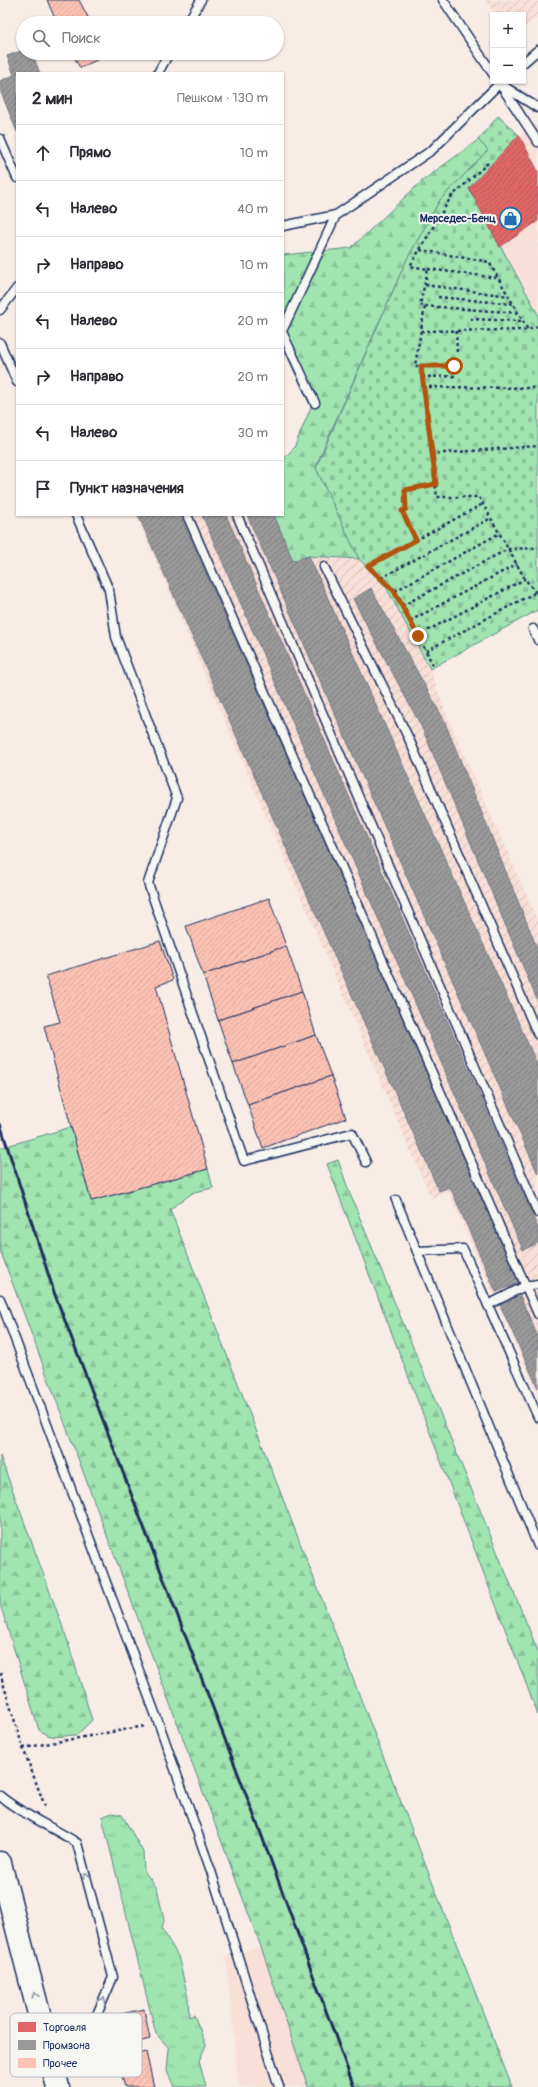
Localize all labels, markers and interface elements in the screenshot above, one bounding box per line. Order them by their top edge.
map controls [490,12,526,84]
button: + [490,12,526,48]
search box [16,16,284,60]
icon: search [30,27,52,49]
text: Поиск [62,29,101,48]
button: − [490,48,526,84]
text: 2 мин [32,88,72,109]
text: Пешком · 130 m [177,90,268,106]
icon: ahead [32,142,54,164]
text: Прямо [70,143,111,162]
text: 10 m [240,145,268,161]
icon: left [32,198,54,220]
text: Налево [70,199,117,218]
text: 40 m [237,201,268,217]
shop icon: Мерседес-Бенц [498,205,524,231]
place label: Мерседес-Бенц [420,212,496,225]
icon: right [32,254,54,276]
text: Направо [70,255,124,274]
text: 10 m [240,257,268,273]
icon: left [32,310,54,332]
text: Налево [70,311,117,330]
text: 20 m [237,313,268,329]
route start [445,357,463,375]
icon: right [32,366,54,388]
text: Направо [70,367,124,386]
text: 20 m [237,369,268,385]
icon: left [32,422,54,444]
text: Налево [70,423,117,442]
text: 30 m [238,425,268,441]
icon: arrive [32,478,54,500]
text: Пункт назначения [70,479,184,498]
route end [409,627,427,645]
one-way arrow [82,1872,91,1879]
one-way arrow [31,1992,39,1998]
one-way arrow [98,1997,106,2004]
legend [10,2013,142,2077]
text: Торговля [43,2021,86,2034]
text: Промзона [43,2039,90,2052]
text: Прочее [43,2057,78,2070]

